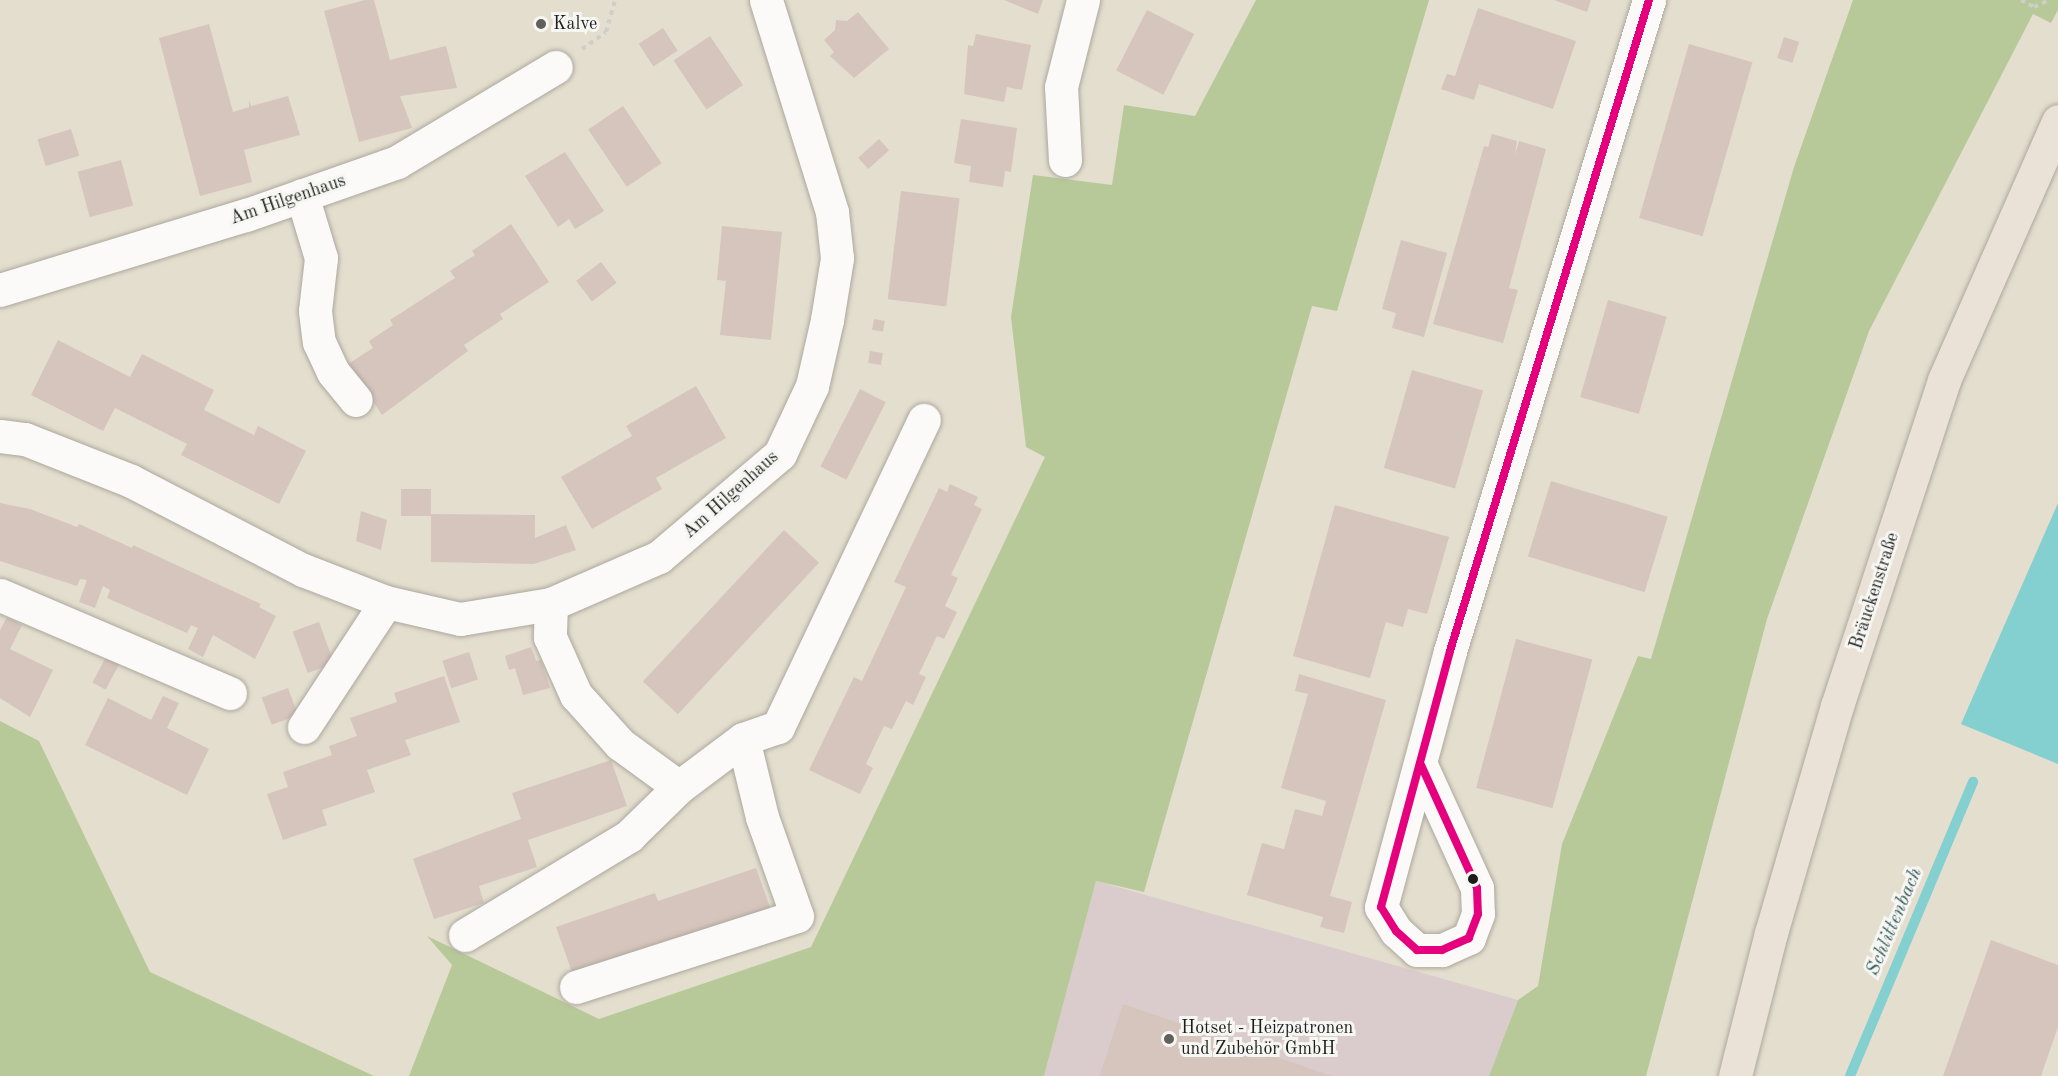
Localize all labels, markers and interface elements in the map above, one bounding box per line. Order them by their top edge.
place label: Kalve [553,13,597,35]
marker: Kalve [534,17,548,31]
street label: Am Hilgenhaus [227,170,349,230]
street label: Am Hilgenhaus [679,447,783,543]
street label: Bräuckenstraße [1846,530,1904,652]
water label: Schlittenbach [1861,864,1929,980]
unlabelled marker [1467,873,1479,885]
place label: Hotset - Heizpatronen und Zubehör GmbH [1181,1018,1353,1060]
marker: Hotset - Heizpatronen und Zubehör GmbH [1162,1032,1176,1046]

